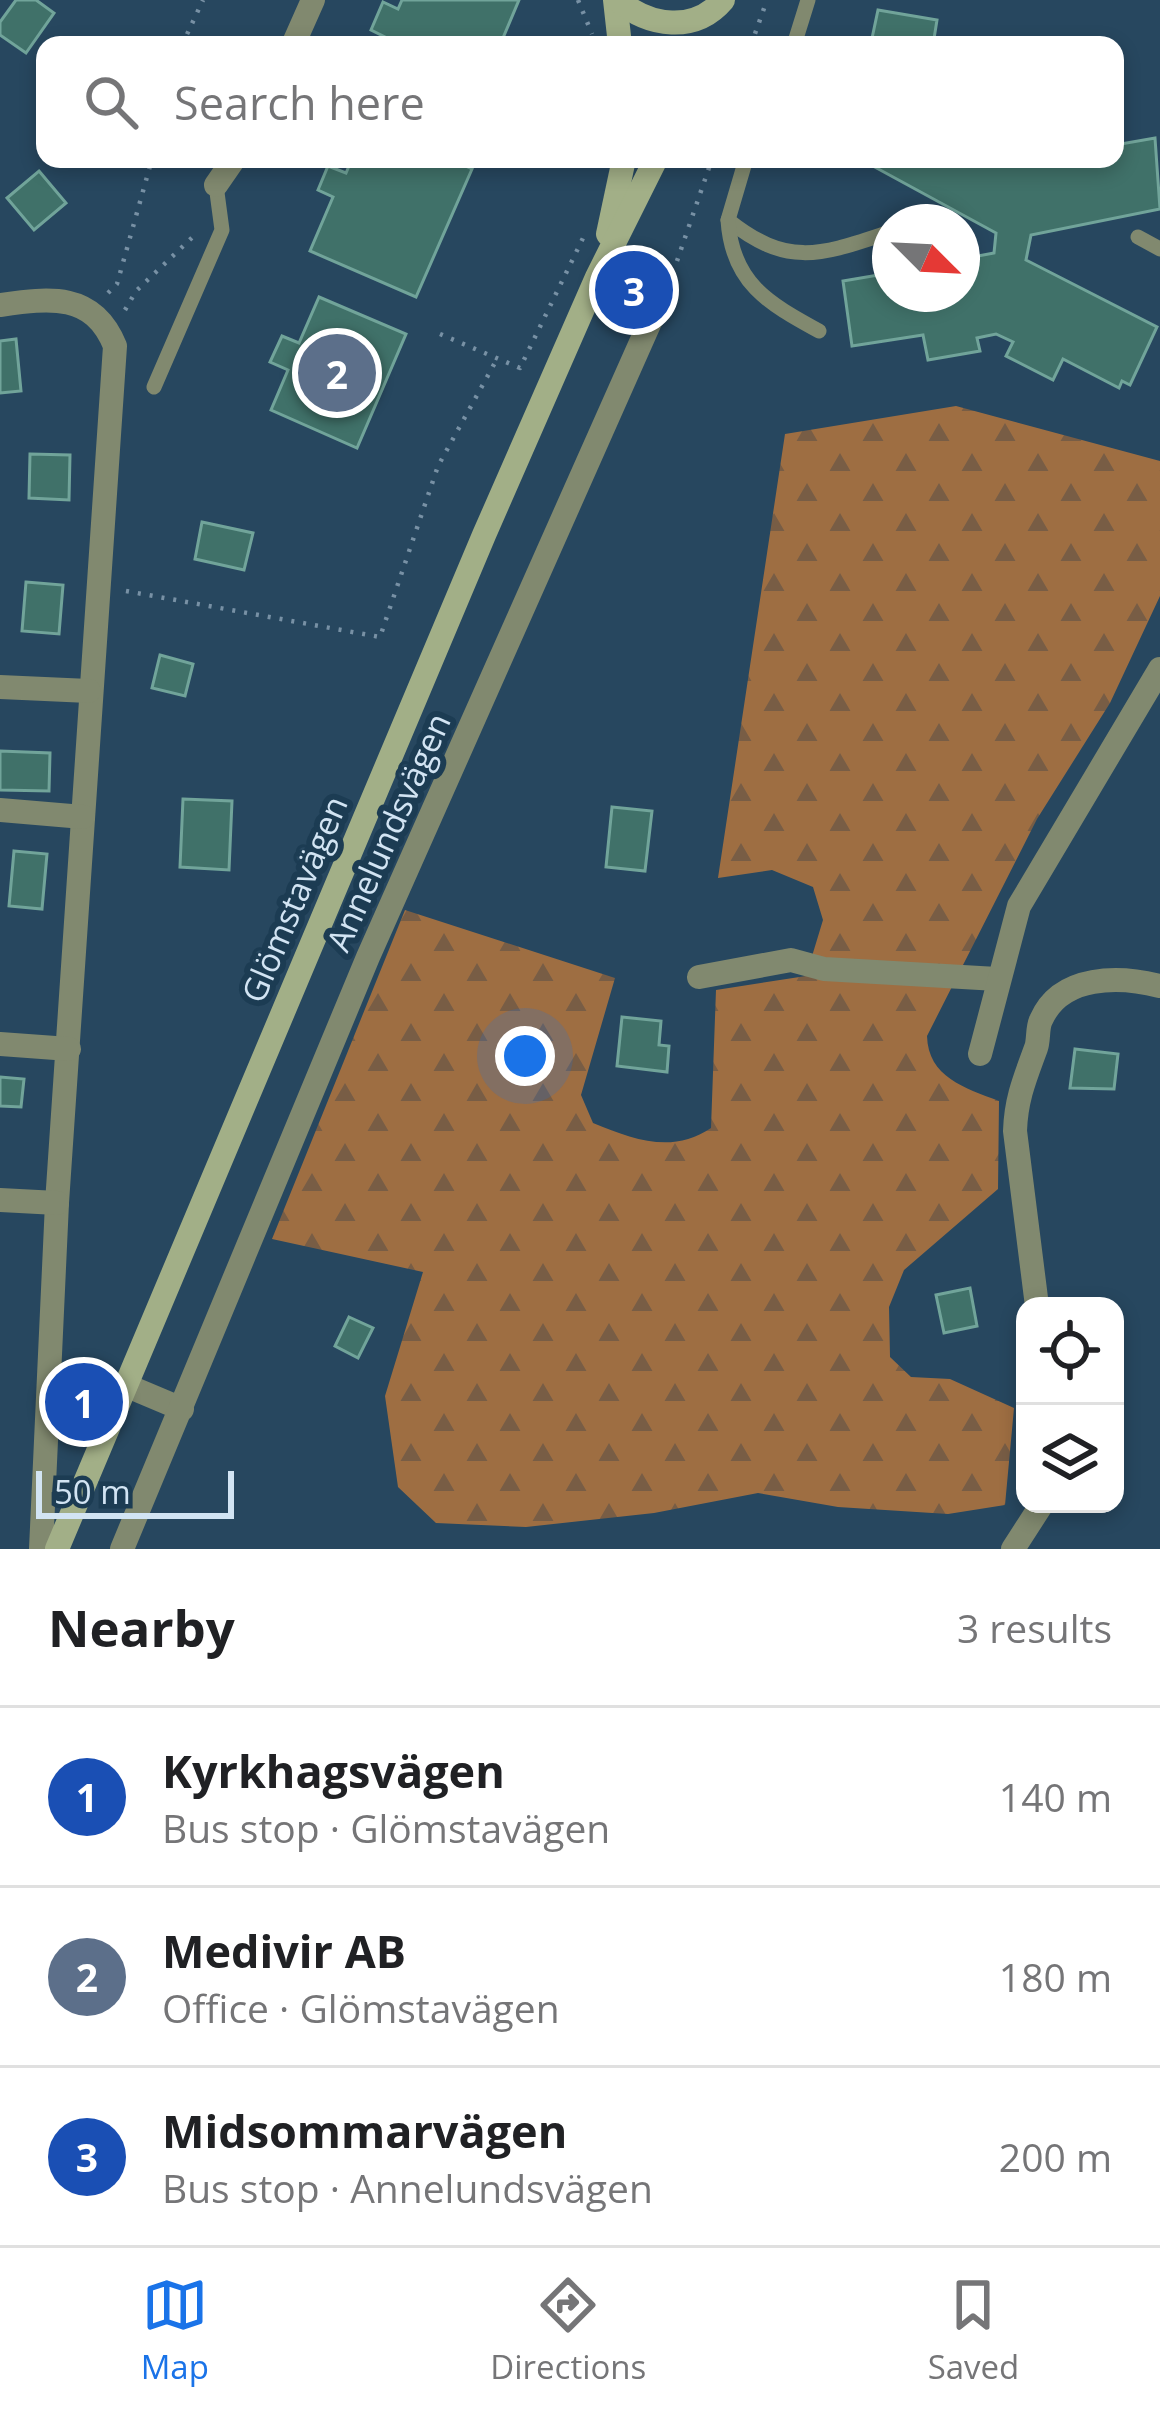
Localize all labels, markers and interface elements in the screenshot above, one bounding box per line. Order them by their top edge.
search box [36,36,1124,168]
icon: search [78,69,144,135]
text: Search here [174,72,425,133]
north arrow [872,204,980,312]
pin: 3 [595,245,673,335]
pin: 2 [298,328,376,418]
street label: Annelundsvägen [315,706,461,958]
street label: Glömstavägen [230,789,358,1009]
your location [495,1026,555,1086]
map controls [1016,1297,1124,1513]
button: locate [1016,1297,1124,1405]
pin: 1 [45,1357,123,1447]
button: layers [1016,1405,1124,1513]
scale bar [36,1465,234,1518]
text: 50 m [54,1469,131,1514]
text: Nearby [48,1592,235,1662]
text: 3 results [957,1601,1112,1654]
text: Kyrkhagsvägen [162,1740,505,1801]
text: 1 [76,1770,98,1823]
text: 140 m [999,1770,1112,1823]
text: Bus stop · Glömstavägen [162,1801,610,1854]
text: Medivir AB [162,1920,406,1981]
text: 2 [76,1950,98,2003]
text: 180 m [999,1950,1112,2003]
text: Office · Glömstavägen [162,1981,560,2034]
text: Midsommarvägen [162,2100,567,2161]
text: 3 [76,2130,98,2183]
text: 200 m [999,2130,1112,2183]
text: Bus stop · Annelundsvägen [162,2161,653,2214]
tab: Map [141,2272,209,2389]
tab: Directions [490,2272,646,2389]
tab: Saved [928,2272,1019,2389]

